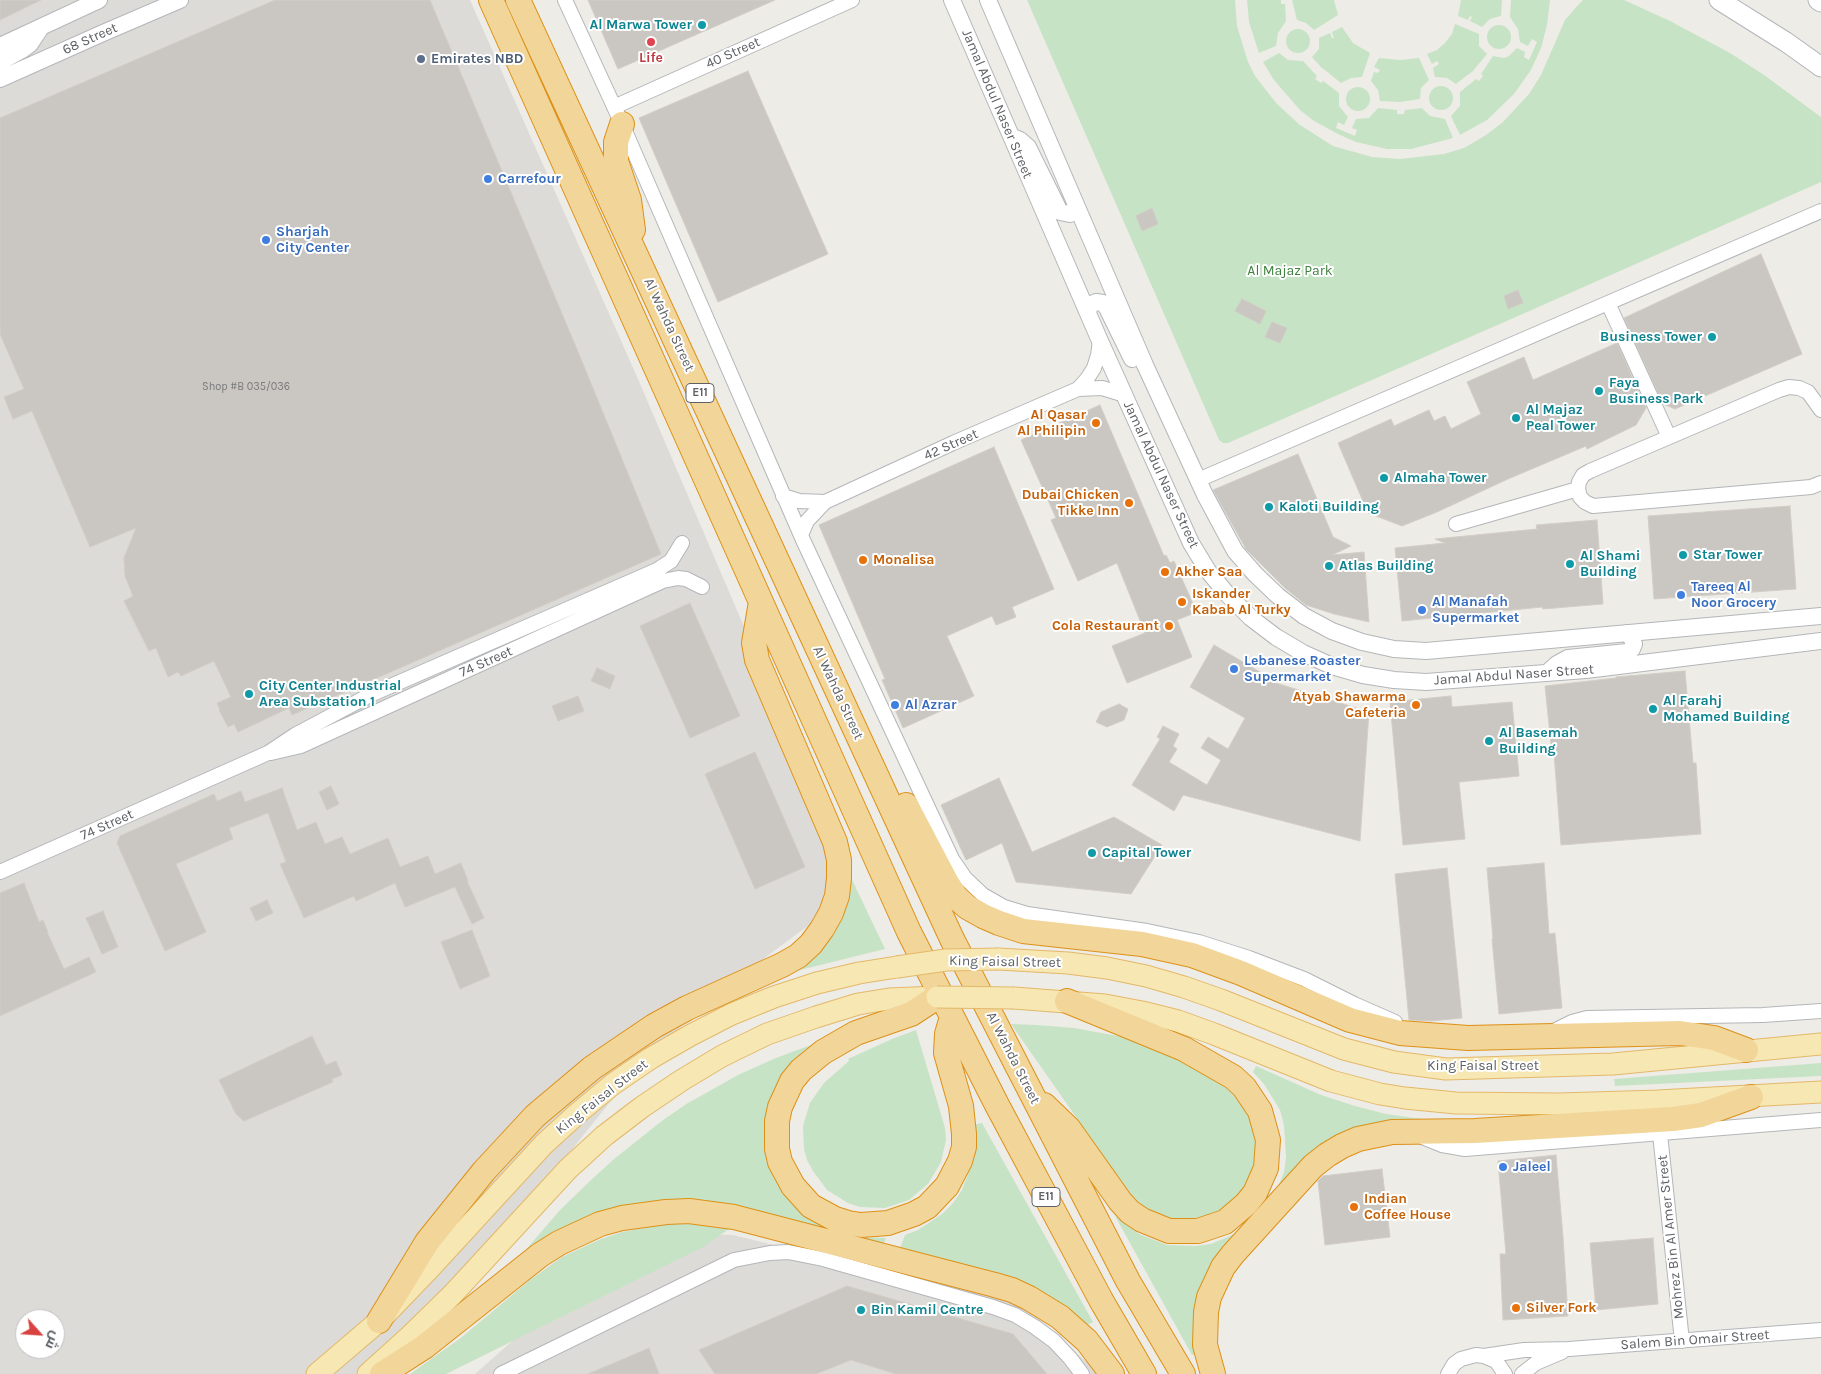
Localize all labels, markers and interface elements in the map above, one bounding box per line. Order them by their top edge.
place label: Al Marwa Tower [590,17,692,33]
street label: 68 Street [60,19,120,59]
marker: Al Marwa Tower [696,19,708,31]
street label: Jamal Abdul Naser Street [958,27,1036,181]
street label: 40 Street [703,34,763,72]
marker: Life [645,36,657,48]
place label: Life [639,50,663,66]
place label: Emirates NBD [431,51,523,67]
marker: Emirates NBD [415,53,427,65]
place label: Carrefour [498,171,561,187]
marker: Carrefour [482,173,494,185]
place label: Sharjah City Center [276,224,349,256]
marker: Sharjah City Center [260,234,272,246]
park label: Al Majaz Park [1247,263,1333,279]
street label: Al Wahda Street [640,276,698,374]
place label: Business Tower [1600,329,1702,345]
marker: Business Tower [1706,331,1718,343]
place label: Faya Business Park [1609,375,1703,408]
house number: Shop #B 035/036 [202,380,290,394]
road number: E11 [686,383,714,402]
marker: Faya Business Park [1593,385,1605,397]
street label: Jamal Abdul Naser Street [1119,399,1203,551]
place label: Al Majaz Peal Tower [1526,402,1595,434]
place label: Al Qasar Al Philipin [1017,407,1086,440]
marker: Al Majaz Peal Tower [1510,412,1522,424]
marker: Al Qasar Al Philipin [1090,417,1102,429]
street label: 42 Street [921,426,981,464]
place label: Almaha Tower [1394,470,1487,486]
marker: Almaha Tower [1378,472,1390,484]
place label: Dubai Chicken Tikke Inn [1022,487,1119,520]
marker: Dubai Chicken Tikke Inn [1123,497,1135,509]
place label: Kaloti Building [1279,499,1379,515]
marker: Kaloti Building [1263,501,1275,513]
place label: Star Tower [1693,547,1762,563]
place label: Al Shami Building [1580,548,1640,580]
marker: Star Tower [1677,549,1689,561]
place label: Monalisa [873,552,935,568]
marker: Monalisa [857,554,869,566]
place label: Atlas Building [1339,558,1433,574]
marker: Al Shami Building [1564,558,1576,570]
marker: Atlas Building [1323,560,1335,572]
place label: Akher Saa [1175,564,1243,580]
marker: Akher Saa [1159,566,1171,578]
place label: Tareeq Al Noor Grocery [1691,579,1776,612]
place label: Iskander Kabab Al Turky [1192,586,1291,618]
marker: Tareeq Al Noor Grocery [1675,589,1687,601]
place label: Al Manafah Supermarket [1432,594,1519,626]
marker: Iskander Kabab Al Turky [1176,596,1188,608]
marker: Al Manafah Supermarket [1416,604,1428,616]
place label: Cola Restaurant [1052,618,1159,634]
marker: Cola Restaurant [1163,620,1175,632]
street label: 74 Street [457,643,515,681]
street label: Al Wahda Street [809,644,867,742]
place label: Lebanese Roaster Supermarket [1244,653,1361,686]
street label: Jamal Abdul Naser Street [1433,661,1595,689]
marker: Lebanese Roaster Supermarket [1228,663,1240,675]
place label: City Center Industrial Area Substation 1 [259,678,401,710]
marker: City Center Industrial Area Substation 1 [243,688,255,700]
place label: Atyab Shawarma Cafeteria [1293,689,1406,722]
place label: Al Farahj Mohamed Building [1663,693,1790,726]
place label: Al Azrar [905,697,956,713]
marker: Al Azrar [889,699,901,711]
marker: Atyab Shawarma Cafeteria [1410,699,1422,711]
marker: Al Farahj Mohamed Building [1647,703,1659,715]
place label: Al Basemah Building [1499,725,1578,758]
marker: Al Basemah Building [1483,735,1495,747]
street label: 74 Street [78,806,136,844]
place label: Capital Tower [1102,845,1191,861]
marker: Capital Tower [1086,847,1098,859]
street label: King Faisal Street [949,953,1061,971]
street label: Al Wahda Street [983,1009,1043,1107]
street label: King Faisal Street [553,1056,651,1138]
street label: King Faisal Street [1427,1058,1539,1074]
street label: Mohrez Bin Al Amer Street [1654,1154,1688,1320]
place label: Jaleel [1513,1159,1551,1175]
marker: Jaleel [1497,1161,1509,1173]
road number: E11 [1032,1188,1060,1206]
place label: Indian Coffee House [1364,1191,1451,1224]
marker: Indian Coffee House [1348,1201,1360,1213]
place label: Silver Fork [1526,1300,1596,1316]
place label: Bin Kamil Centre [871,1302,983,1318]
marker: Silver Fork [1510,1302,1522,1314]
marker: Bin Kamil Centre [855,1304,867,1316]
north arrow [15,1309,65,1359]
street label: Salem Bin Omair Street [1620,1326,1770,1354]
text: ش [41,1329,65,1352]

